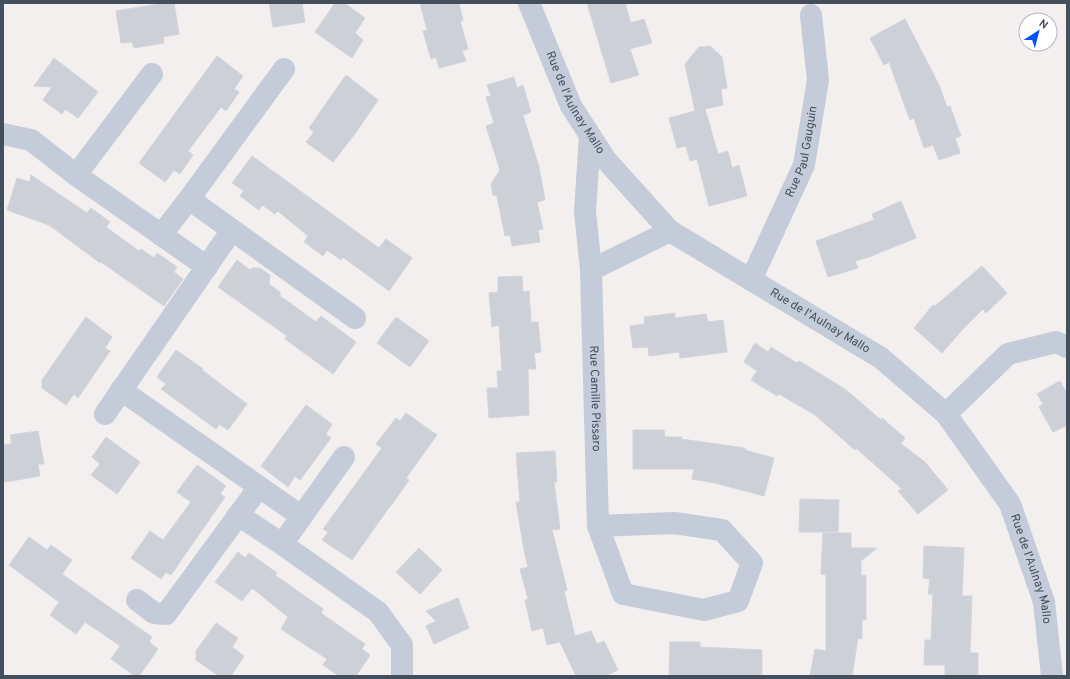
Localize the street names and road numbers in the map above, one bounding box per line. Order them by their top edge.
street label: Rue de l'Aulnay Mallo [542,49,608,158]
street label: Rue Paul Gauguin [782,105,822,200]
street label: Rue de l'Aulnay Mallo [767,285,873,358]
street label: Rue Camille Pissaro [585,345,604,452]
street label: Rue de l'Aulnay Mallo [1006,512,1054,625]

